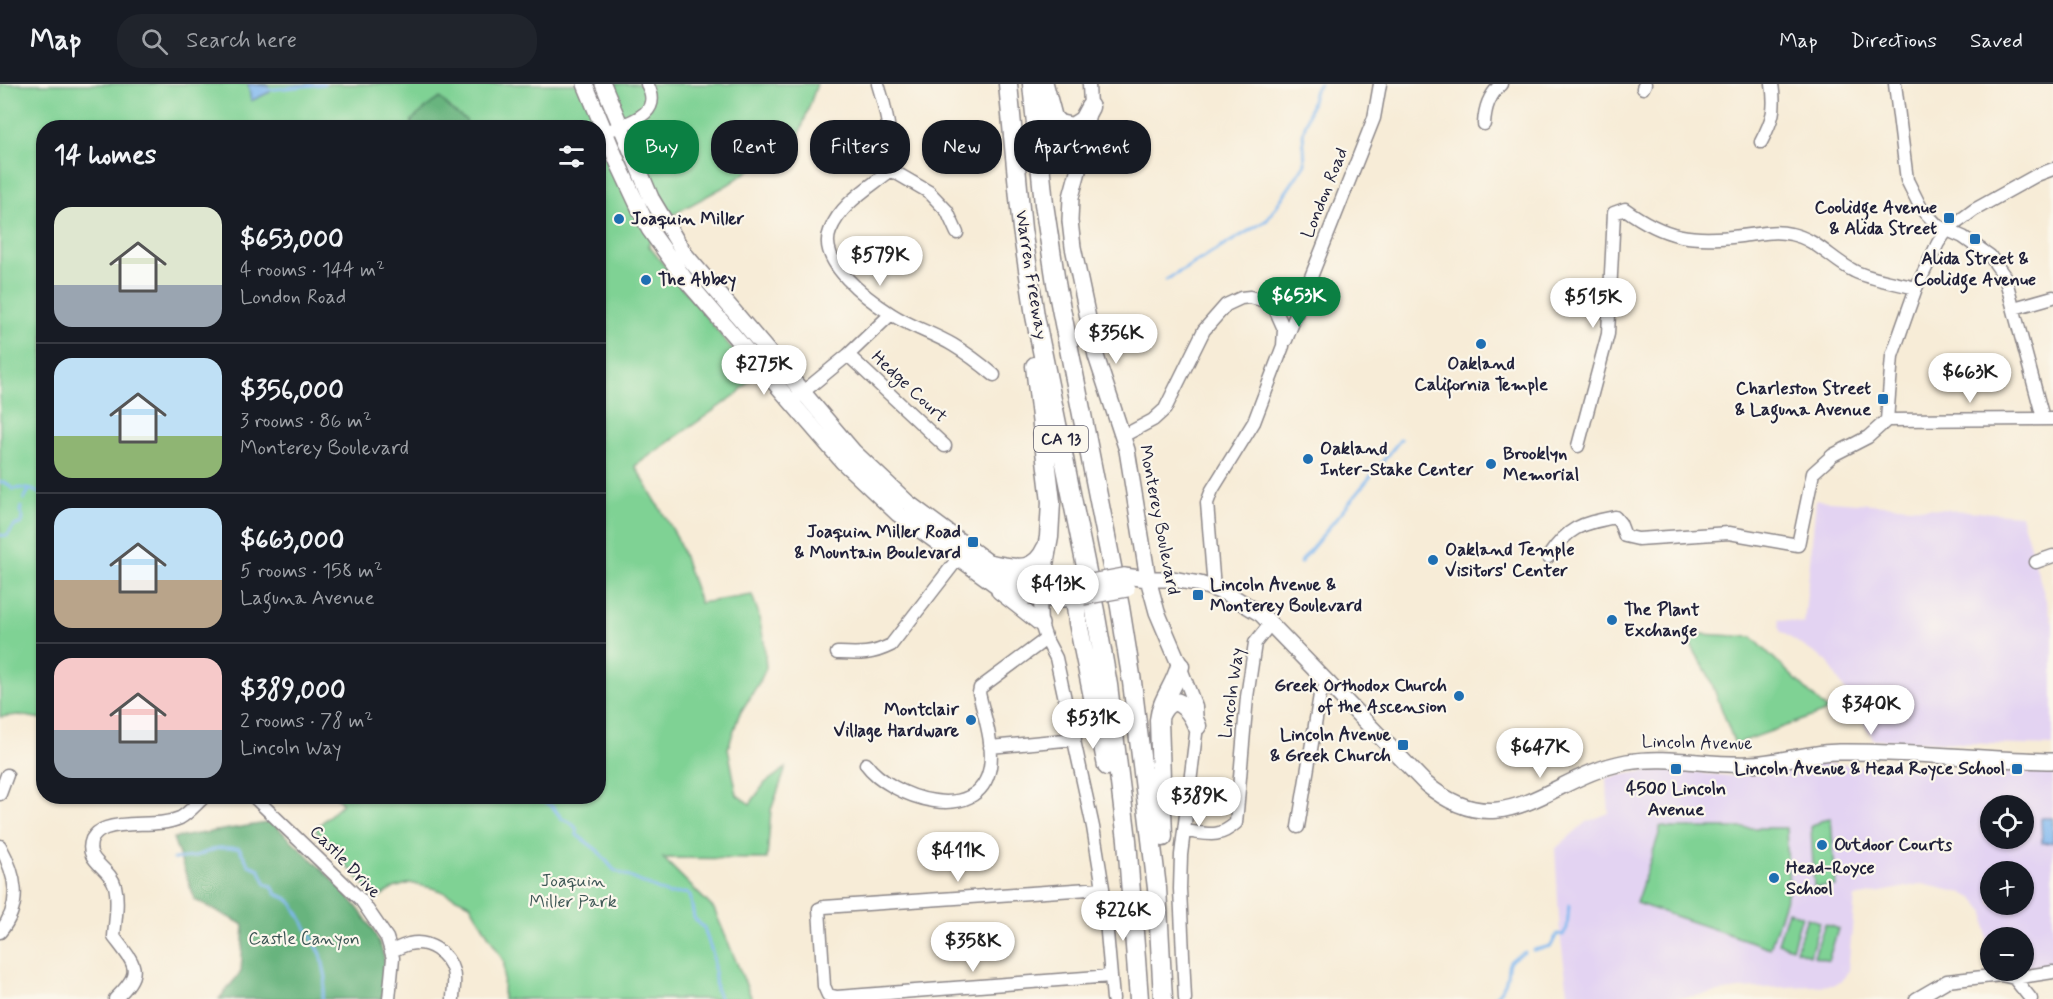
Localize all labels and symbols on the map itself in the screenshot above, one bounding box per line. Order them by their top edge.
street label: London Road [1296,144,1354,242]
place label: Coolidge Avenue & Alida Street [1815,196,1937,241]
place label: Joaquin Miller [631,207,745,231]
street label: Warren Freeway [1009,209,1053,341]
marker: Coolidge Avenue & Alida Street [1942,211,1956,225]
marker: Joaquin Miller [612,212,626,226]
marker: Alida Street & Coolidge Avenue [1968,232,1982,246]
pin: $579K [838,236,922,287]
place label: Alida Street & Coolidge Avenue [1914,247,2036,294]
place label: The Abbey [658,268,736,292]
marker: The Abbey [639,273,653,287]
pin: $653K [1257,277,1341,328]
pin: $515K [1551,278,1635,329]
pin: $356K [1074,314,1158,365]
marker: Oakland California Temple [1474,337,1488,351]
pin: $275K [722,345,806,396]
street label: Hedge Court [865,346,952,429]
place label: Oakland California Temple [1414,352,1548,399]
pin: $663K [1928,353,2012,404]
place label: Charleston Street & Laguna Avenue [1735,377,1871,424]
marker: Charleston Street & Laguna Avenue [1876,392,1890,406]
road number: CA 13 [1034,426,1088,452]
place label: Oakland Inter-Stake Center [1320,437,1474,482]
place label: Brooklyn Memorial [1503,442,1579,487]
street label: Monterey Boulevard [1133,443,1185,597]
marker: Oakland Inter-Stake Center [1301,452,1315,466]
marker: Brooklyn Memorial [1484,457,1498,471]
place label: Joaquin Miller Road & Mountain Boulevard [794,520,961,565]
marker: Joaquin Miller Road & Mountain Boulevard [966,535,980,549]
place label: Oakland Temple Visitors' Center [1445,538,1575,583]
marker: Oakland Temple Visitors' Center [1426,553,1440,567]
pin: $413K [1016,565,1100,616]
place label: Lincoln Avenue & Monterey Boulevard [1210,573,1362,618]
marker: Lincoln Avenue & Monterey Boulevard [1191,588,1205,602]
place label: The Plant Exchange [1624,598,1700,645]
marker: The Plant Exchange [1605,613,1619,627]
street label: Lincoln Way [1214,646,1250,740]
place label: Greek Orthodox Church of the Ascension [1274,674,1447,719]
pin: $340K [1829,685,1913,736]
marker: Greek Orthodox Church of the Ascension [1452,689,1466,703]
place label: Montclair Village Hardware [834,698,960,743]
pin: $531K [1051,699,1135,750]
marker: Montclair Village Hardware [964,713,978,727]
place label: Lincoln Avenue & Greek Church [1270,723,1392,768]
pin: $647K [1498,728,1582,779]
street label: Lincoln Avenue [1641,730,1753,756]
marker: Lincoln Avenue & Greek Church [1396,738,1410,752]
place label: Lincoln Avenue & Head Royce School [1734,757,2005,781]
marker: 4500 Lincoln Avenue [1669,762,1683,776]
marker: Lincoln Avenue & Head Royce School [2010,762,2024,776]
pin: $389K [1157,777,1241,828]
place label: 4500 Lincoln Avenue [1626,777,1726,822]
street label: Castle Drive [304,820,386,904]
pin: $411K [916,832,1000,883]
place label: Outdoor Courts [1834,833,1952,857]
marker: Outdoor Courts [1815,838,1829,852]
place label: Head-Royce School [1786,856,1875,901]
park label: Joaquin Miller Park [529,869,617,914]
marker: Head-Royce School [1767,871,1781,885]
pin: $226K [1081,891,1165,942]
pin: $358K [931,922,1015,973]
park label: Castle Canyon [248,927,360,951]

